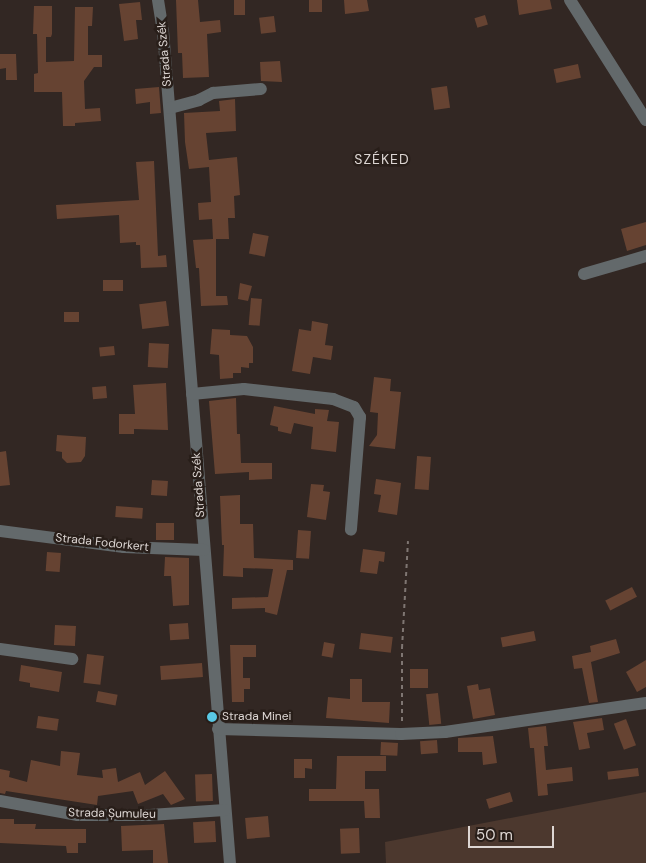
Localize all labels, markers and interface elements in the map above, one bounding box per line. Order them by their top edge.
street label: Strada Szék [155,21,175,87]
district label: SZÉKED [354,151,410,167]
street label: Strada Szék [190,452,208,518]
street label: Strada Fodorkert [55,531,149,555]
place label: Strada Minei [222,710,291,724]
marker: Strada Minei [206,711,218,723]
street label: Strada Șumuleu [68,806,156,822]
scale bar [471,816,557,848]
text: 50 m [476,825,513,845]

